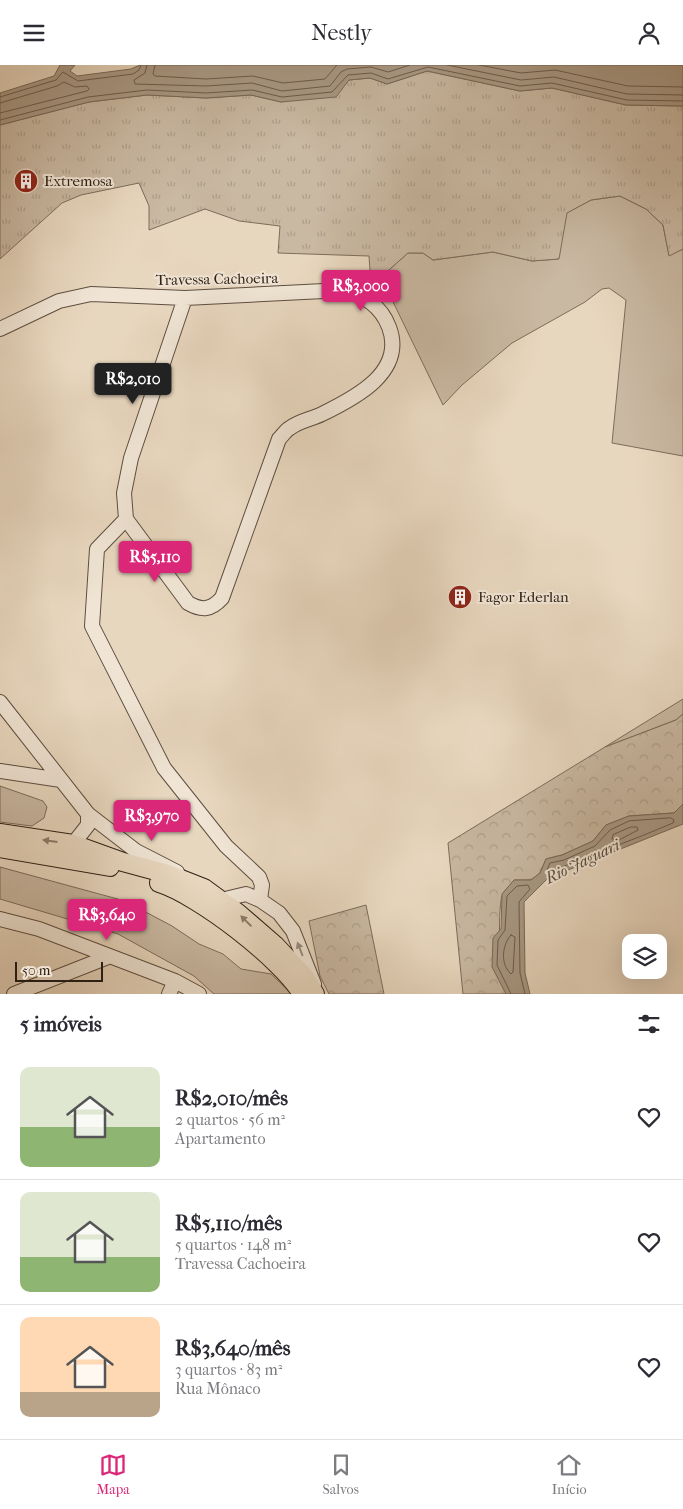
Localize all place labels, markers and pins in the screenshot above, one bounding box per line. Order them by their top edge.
building icon: Extremosa [13,168,39,194]
place label: Extremosa [44,172,114,190]
pin: R$3,000 [315,269,407,312]
pin: R$2,010 [87,363,179,405]
pin: R$5,110 [109,541,201,583]
building icon: Fagor Ederlan [447,584,473,610]
place label: Fagor Ederlan [478,588,569,606]
pin: R$3,970 [106,799,198,842]
pin: R$3,640 [61,899,153,941]

